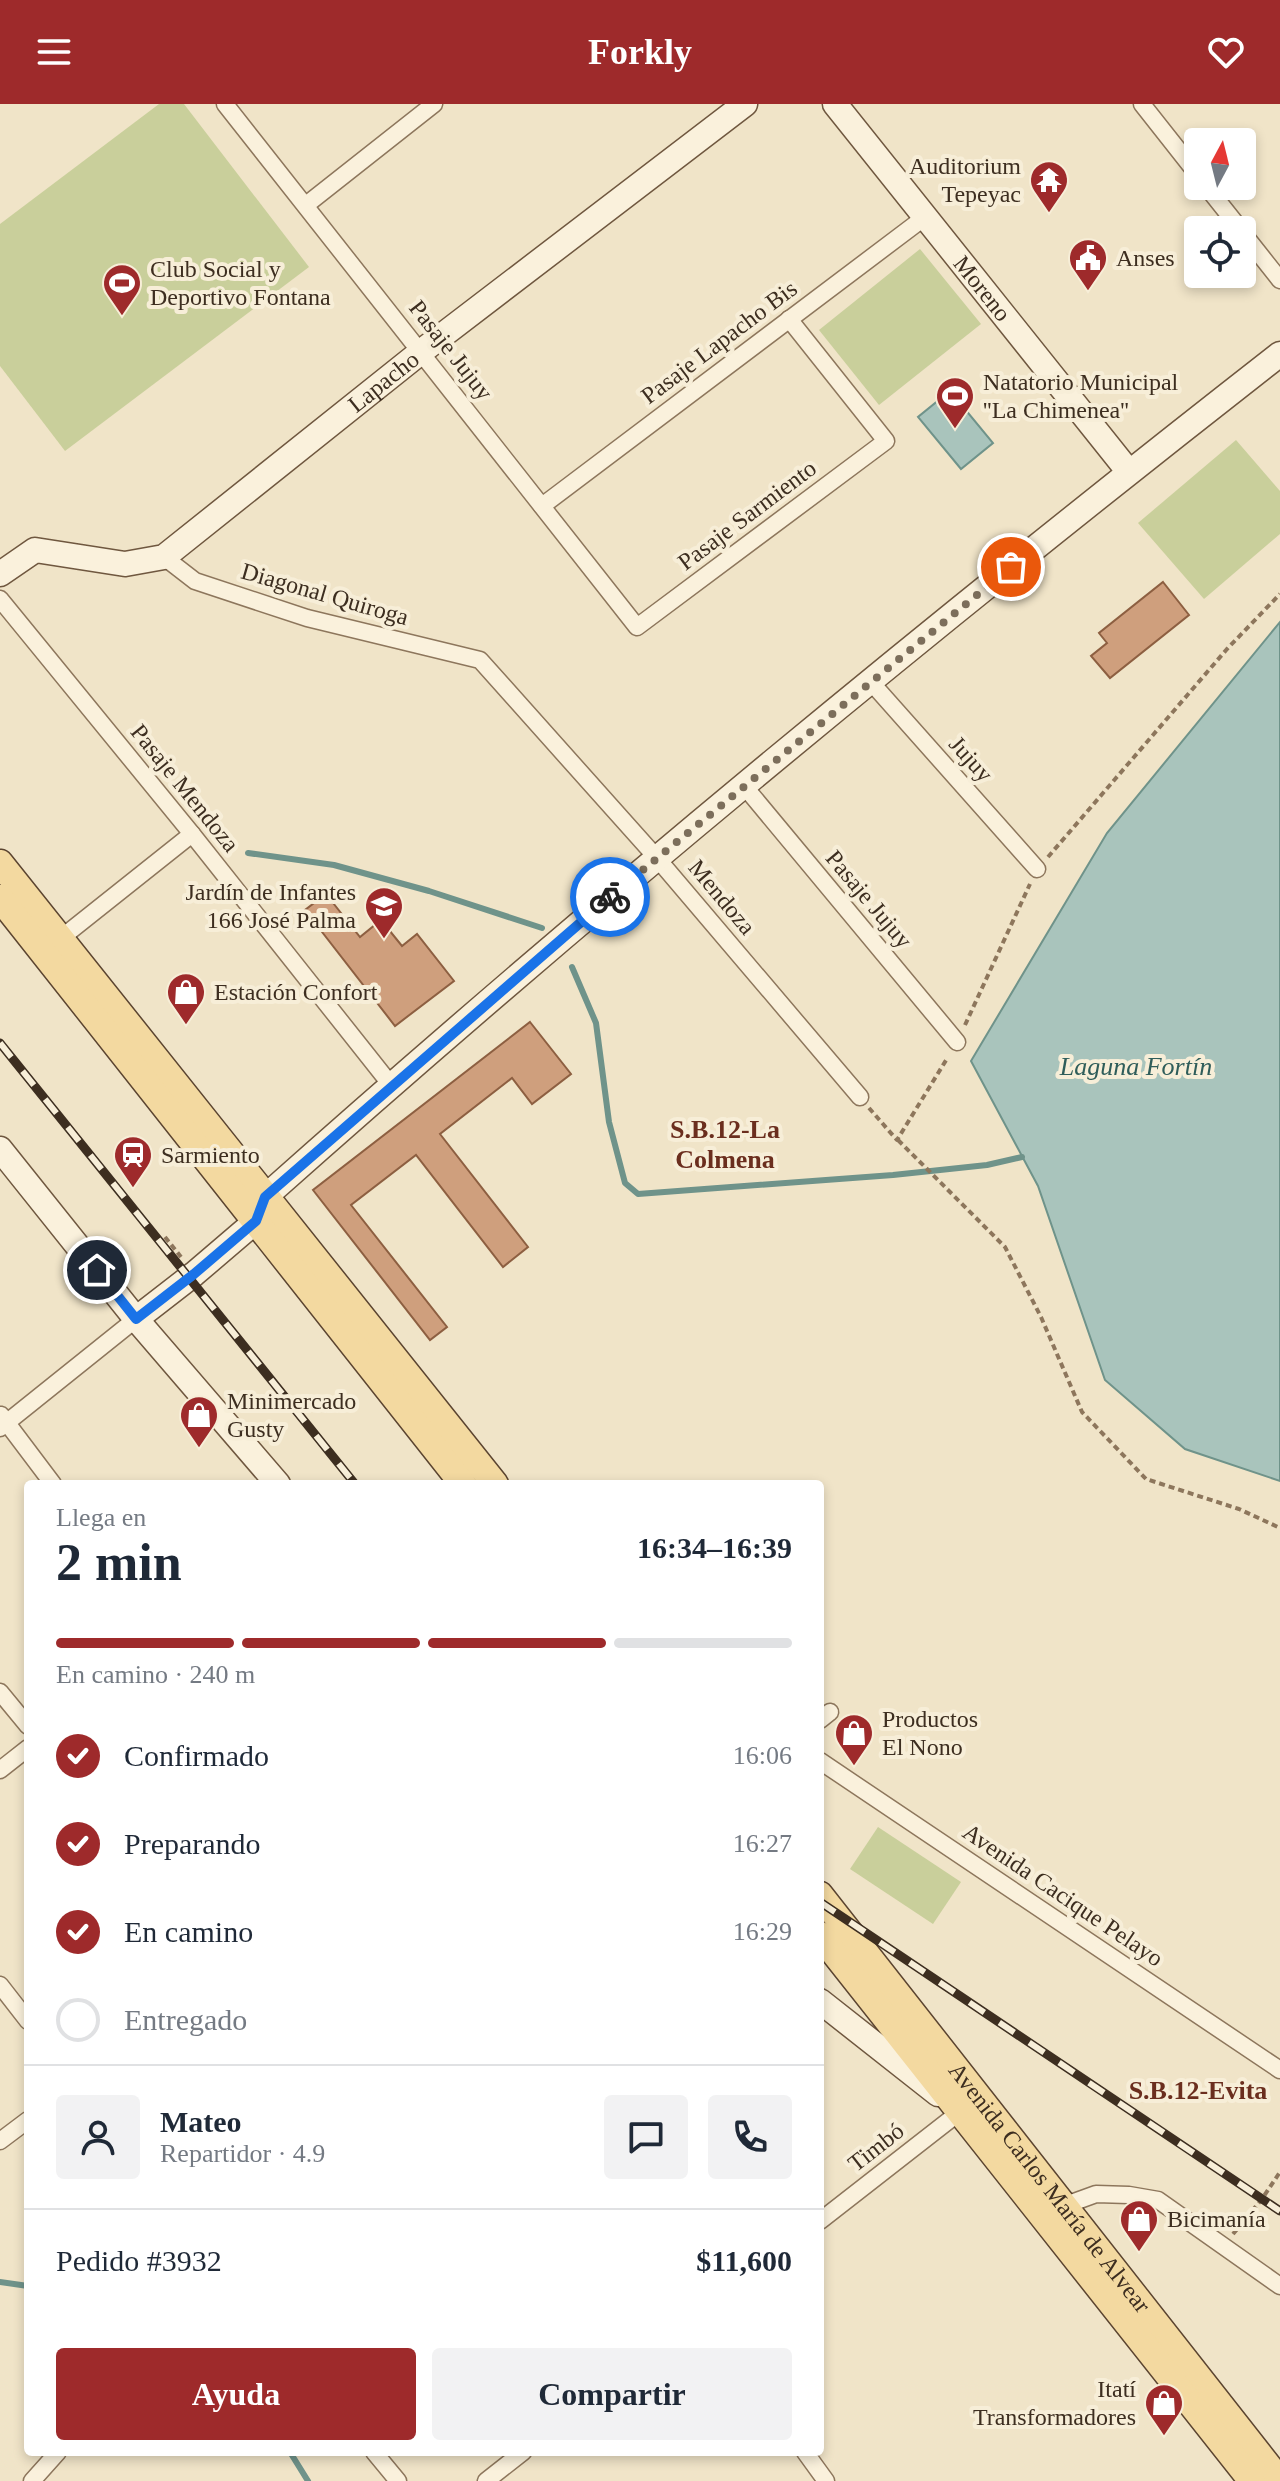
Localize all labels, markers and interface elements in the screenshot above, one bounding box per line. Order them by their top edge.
icon: menu [32,30,76,74]
icon: heart [1204,30,1248,74]
text: Forkly [588,32,692,72]
north arrow [1184,128,1256,200]
map controls [1184,128,1256,288]
place label: Auditorium Tepeyac [909,153,1021,207]
temple icon: Auditorium Tepeyac [1028,159,1070,214]
button: locate [1184,216,1256,288]
public building icon: Anses [1067,237,1109,292]
place label: Anses [1116,245,1175,271]
street label: Moreno [948,251,1016,326]
place label: Club Social y Deportivo Fontana [150,256,331,310]
sports icon: Club Social y Deportivo Fontana [101,262,143,317]
street label: Pasaje Lapacho Bis [636,275,802,409]
street label: Pasaje Jujuy [404,295,498,405]
street label: Lapacho [343,346,424,418]
place label: Natatorio Municipal ''La Chimenea'' [983,369,1179,423]
sports icon: Natatorio Municipal ''La Chimenea'' [934,375,976,430]
street label: Pasaje Sarmiento [673,455,821,575]
pin [977,533,1045,601]
icon: bag [989,545,1033,589]
street label: Diagonal Quiroga [238,558,412,630]
street label: Pasaje Mendoza [126,719,245,857]
street label: Jujuy [944,731,998,787]
street label: Pasaje Jujuy [821,845,917,953]
street label: Mendoza [683,854,761,940]
courier [570,857,650,937]
icon: bike [588,875,632,919]
place label: Jardín de Infantes 166 José Palma [185,879,356,933]
school or university icon: Jardín de Infantes 166 José Palma [363,885,405,940]
shop icon: Estación Confort [165,971,207,1026]
place label: Estación Confort [214,979,378,1005]
water label: Laguna Fortín [1059,1052,1212,1081]
district label: S.B.12-La Colmena [670,1115,780,1174]
station icon: Sarmiento [112,1134,154,1189]
place label: Sarmiento [161,1142,260,1168]
pin [63,1236,131,1304]
icon: home [75,1248,119,1292]
place label: Minimercado Gusty [227,1388,356,1442]
shop icon: Minimercado Gusty [178,1394,220,1449]
text: Llega en [56,1503,146,1532]
text: 16:34–16:39 [637,1531,792,1564]
text: 2 min [56,1534,182,1591]
text: En camino · 240 m [56,1660,255,1689]
place label: Productos El Nono [882,1706,978,1760]
shop icon: Productos El Nono [833,1712,875,1767]
icon: check [56,1734,100,1778]
text: Confirmado [124,1739,269,1772]
text: 16:06 [733,1741,792,1770]
street label: Avenida Cacique Pelayo [958,1818,1168,1972]
icon: check [56,1822,100,1866]
text: Preparando [124,1827,261,1860]
text: 16:27 [733,1829,792,1858]
icon: check [56,1910,100,1954]
text: En camino [124,1915,253,1948]
text: 16:29 [733,1917,792,1946]
text: Entregado [124,2003,247,2036]
street label: Avenida Carlos María de Alvear [944,2058,1156,2318]
district label: S.B.12-Evita [1129,2076,1267,2105]
button: person [56,2095,140,2179]
button: chat [604,2095,688,2179]
button: phone [708,2095,792,2179]
text: Mateo [160,2105,242,2138]
street label: Timbó [843,2117,909,2177]
text: Repartidor · 4.9 [160,2139,325,2168]
shop icon: Bicimanía [1118,2198,1160,2253]
place label: Bicimanía [1167,2206,1266,2232]
text: Pedido #3932 [56,2244,222,2277]
text: $11,600 [696,2244,792,2277]
button: Ayuda [56,2348,416,2440]
button: Compartir [432,2348,792,2440]
place label: Itatí Transformadores [973,2376,1136,2430]
shop icon: Itatí Transformadores [1143,2382,1185,2437]

